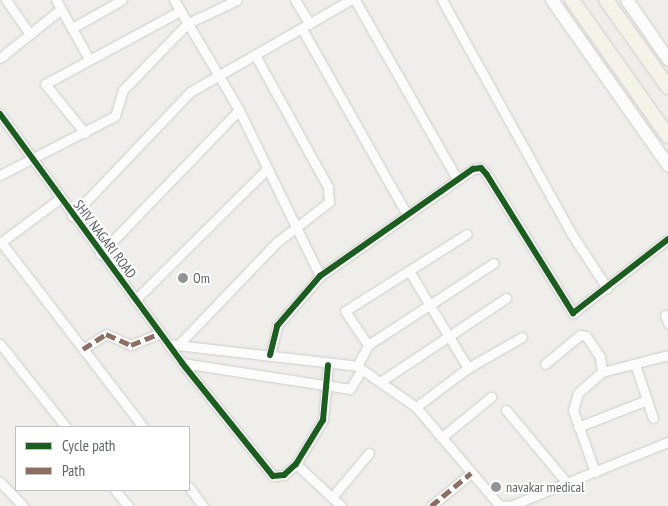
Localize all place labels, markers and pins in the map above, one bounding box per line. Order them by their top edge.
place label: Om [193,270,210,286]
marker: Om [177,272,189,284]
place label: navakar medical [506,479,584,495]
marker: navakar medical [490,481,502,493]

